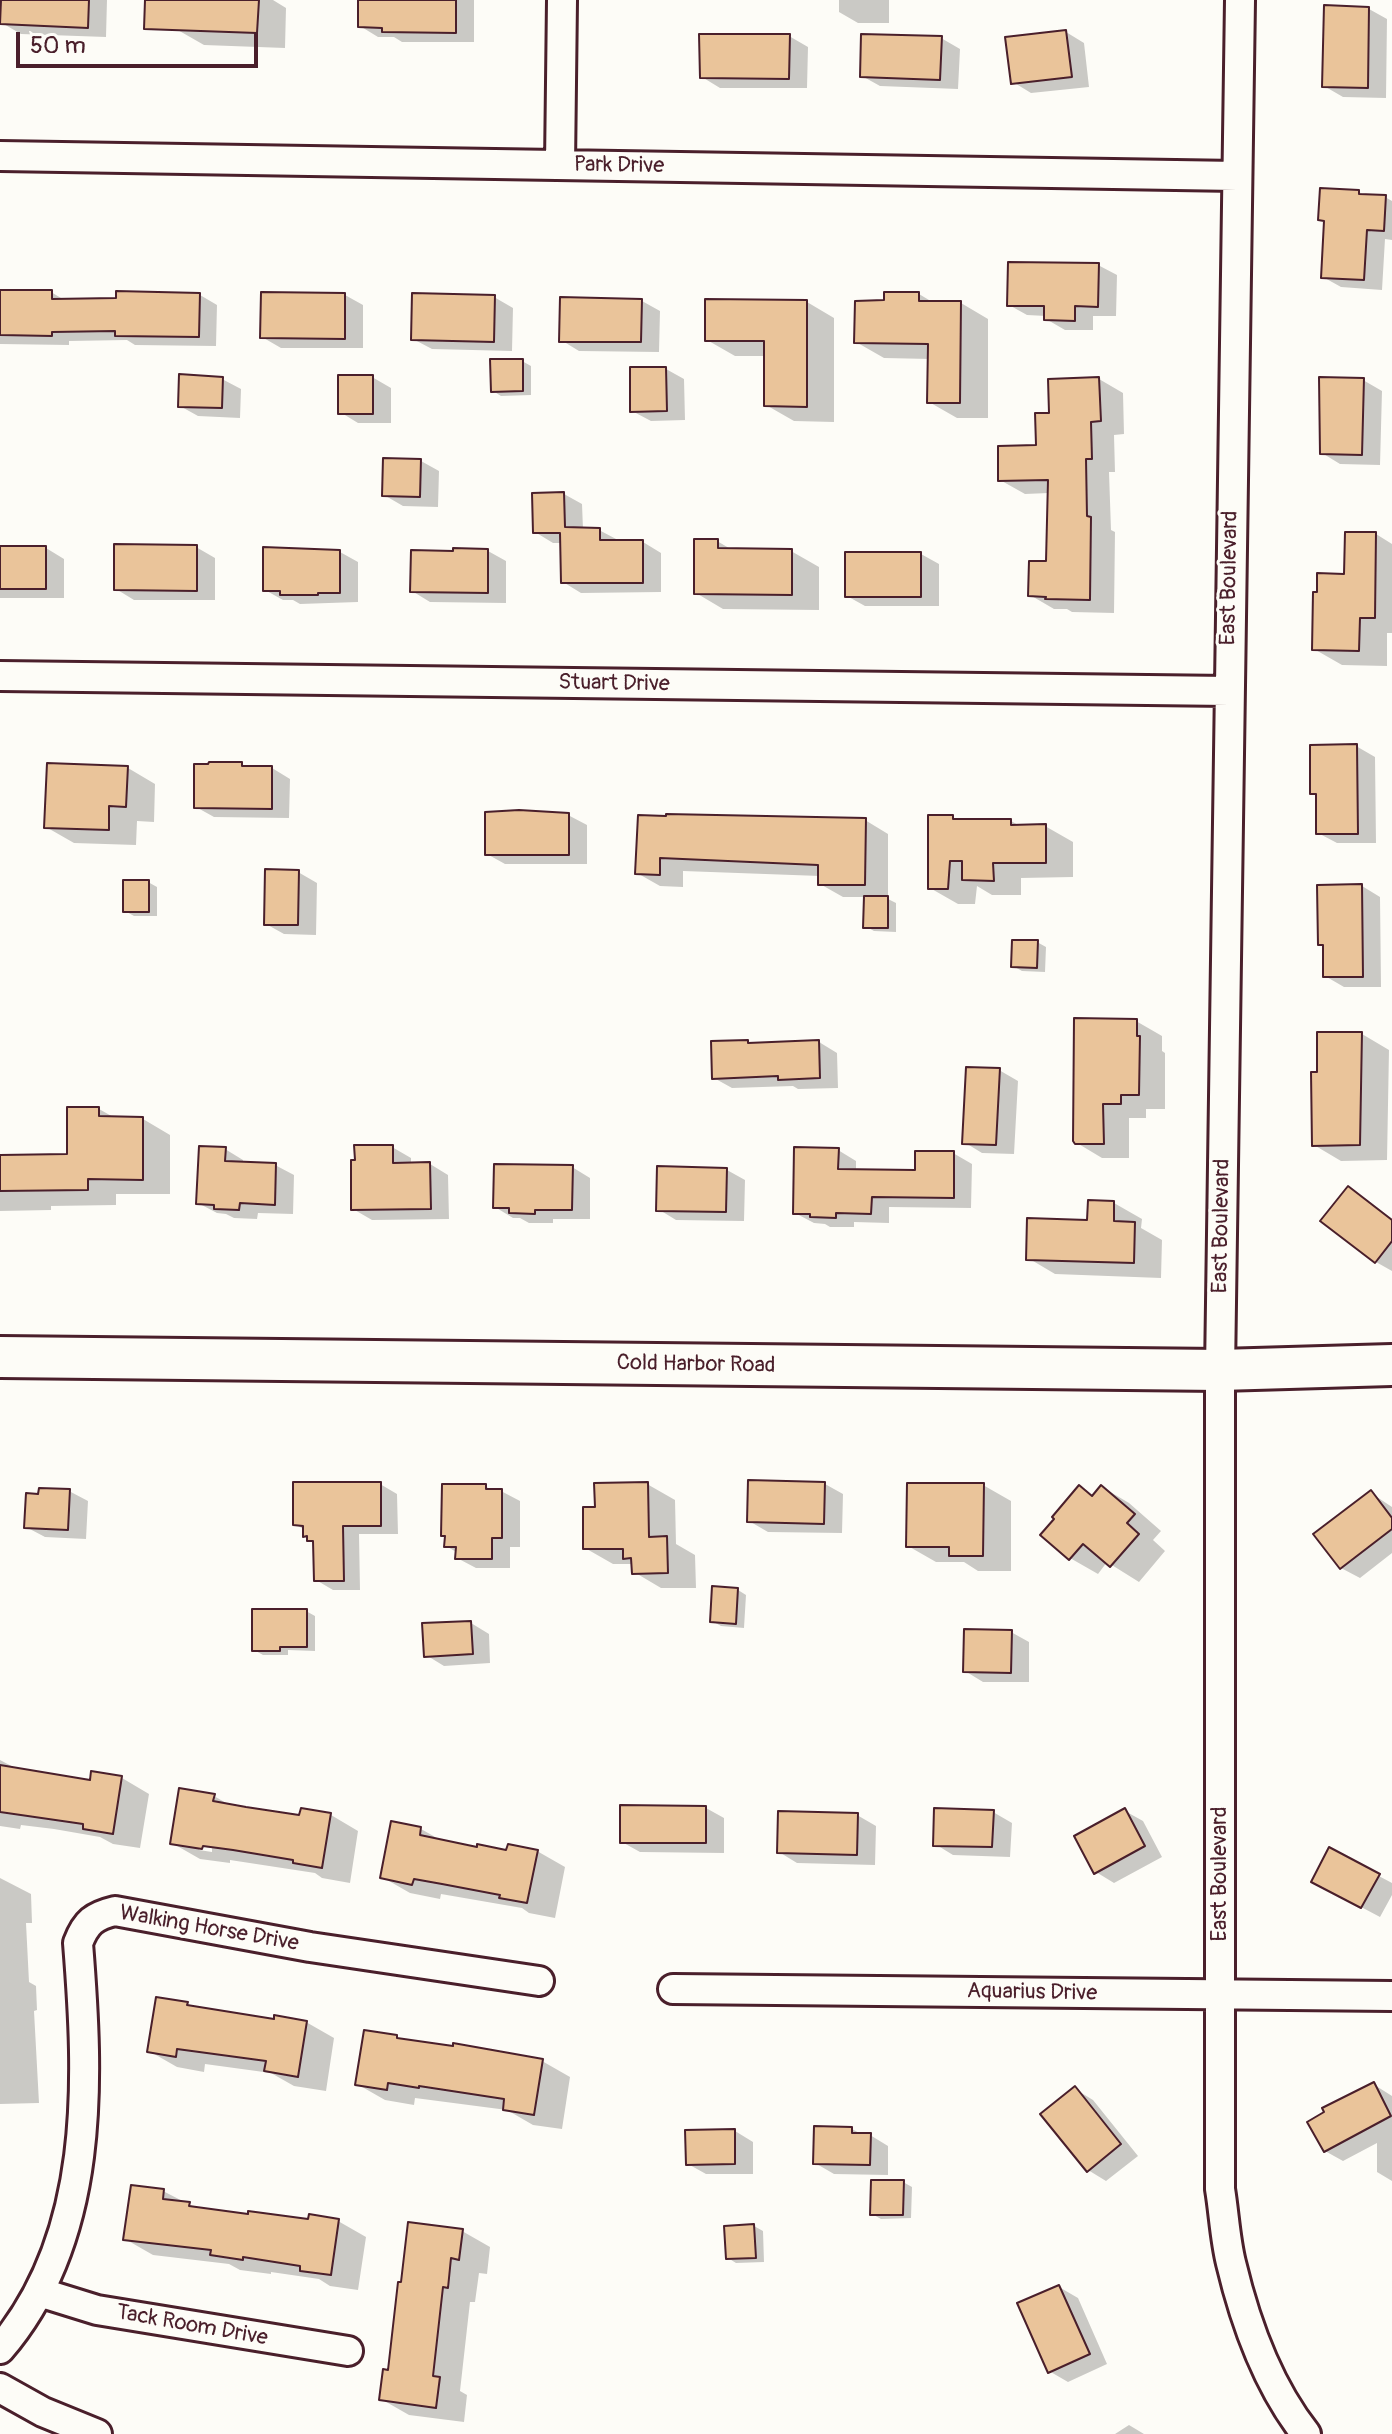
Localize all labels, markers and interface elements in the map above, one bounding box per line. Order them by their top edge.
scale bar [20,16,262,66]
text: 50 m [30,31,86,60]
street label: Park Drive [574,152,664,180]
street label: East Boulevard [1216,510,1244,646]
street label: Stuart Drive [558,670,670,698]
street label: East Boulevard [1208,1158,1236,1294]
street label: Cold Harbor Road [616,1350,776,1380]
street label: East Boulevard [1207,1807,1233,1941]
street label: Walking Horse Drive [117,1900,301,1958]
street label: Aquarius Drive [967,1979,1097,2007]
street label: Tack Room Drive [114,2300,270,2352]

